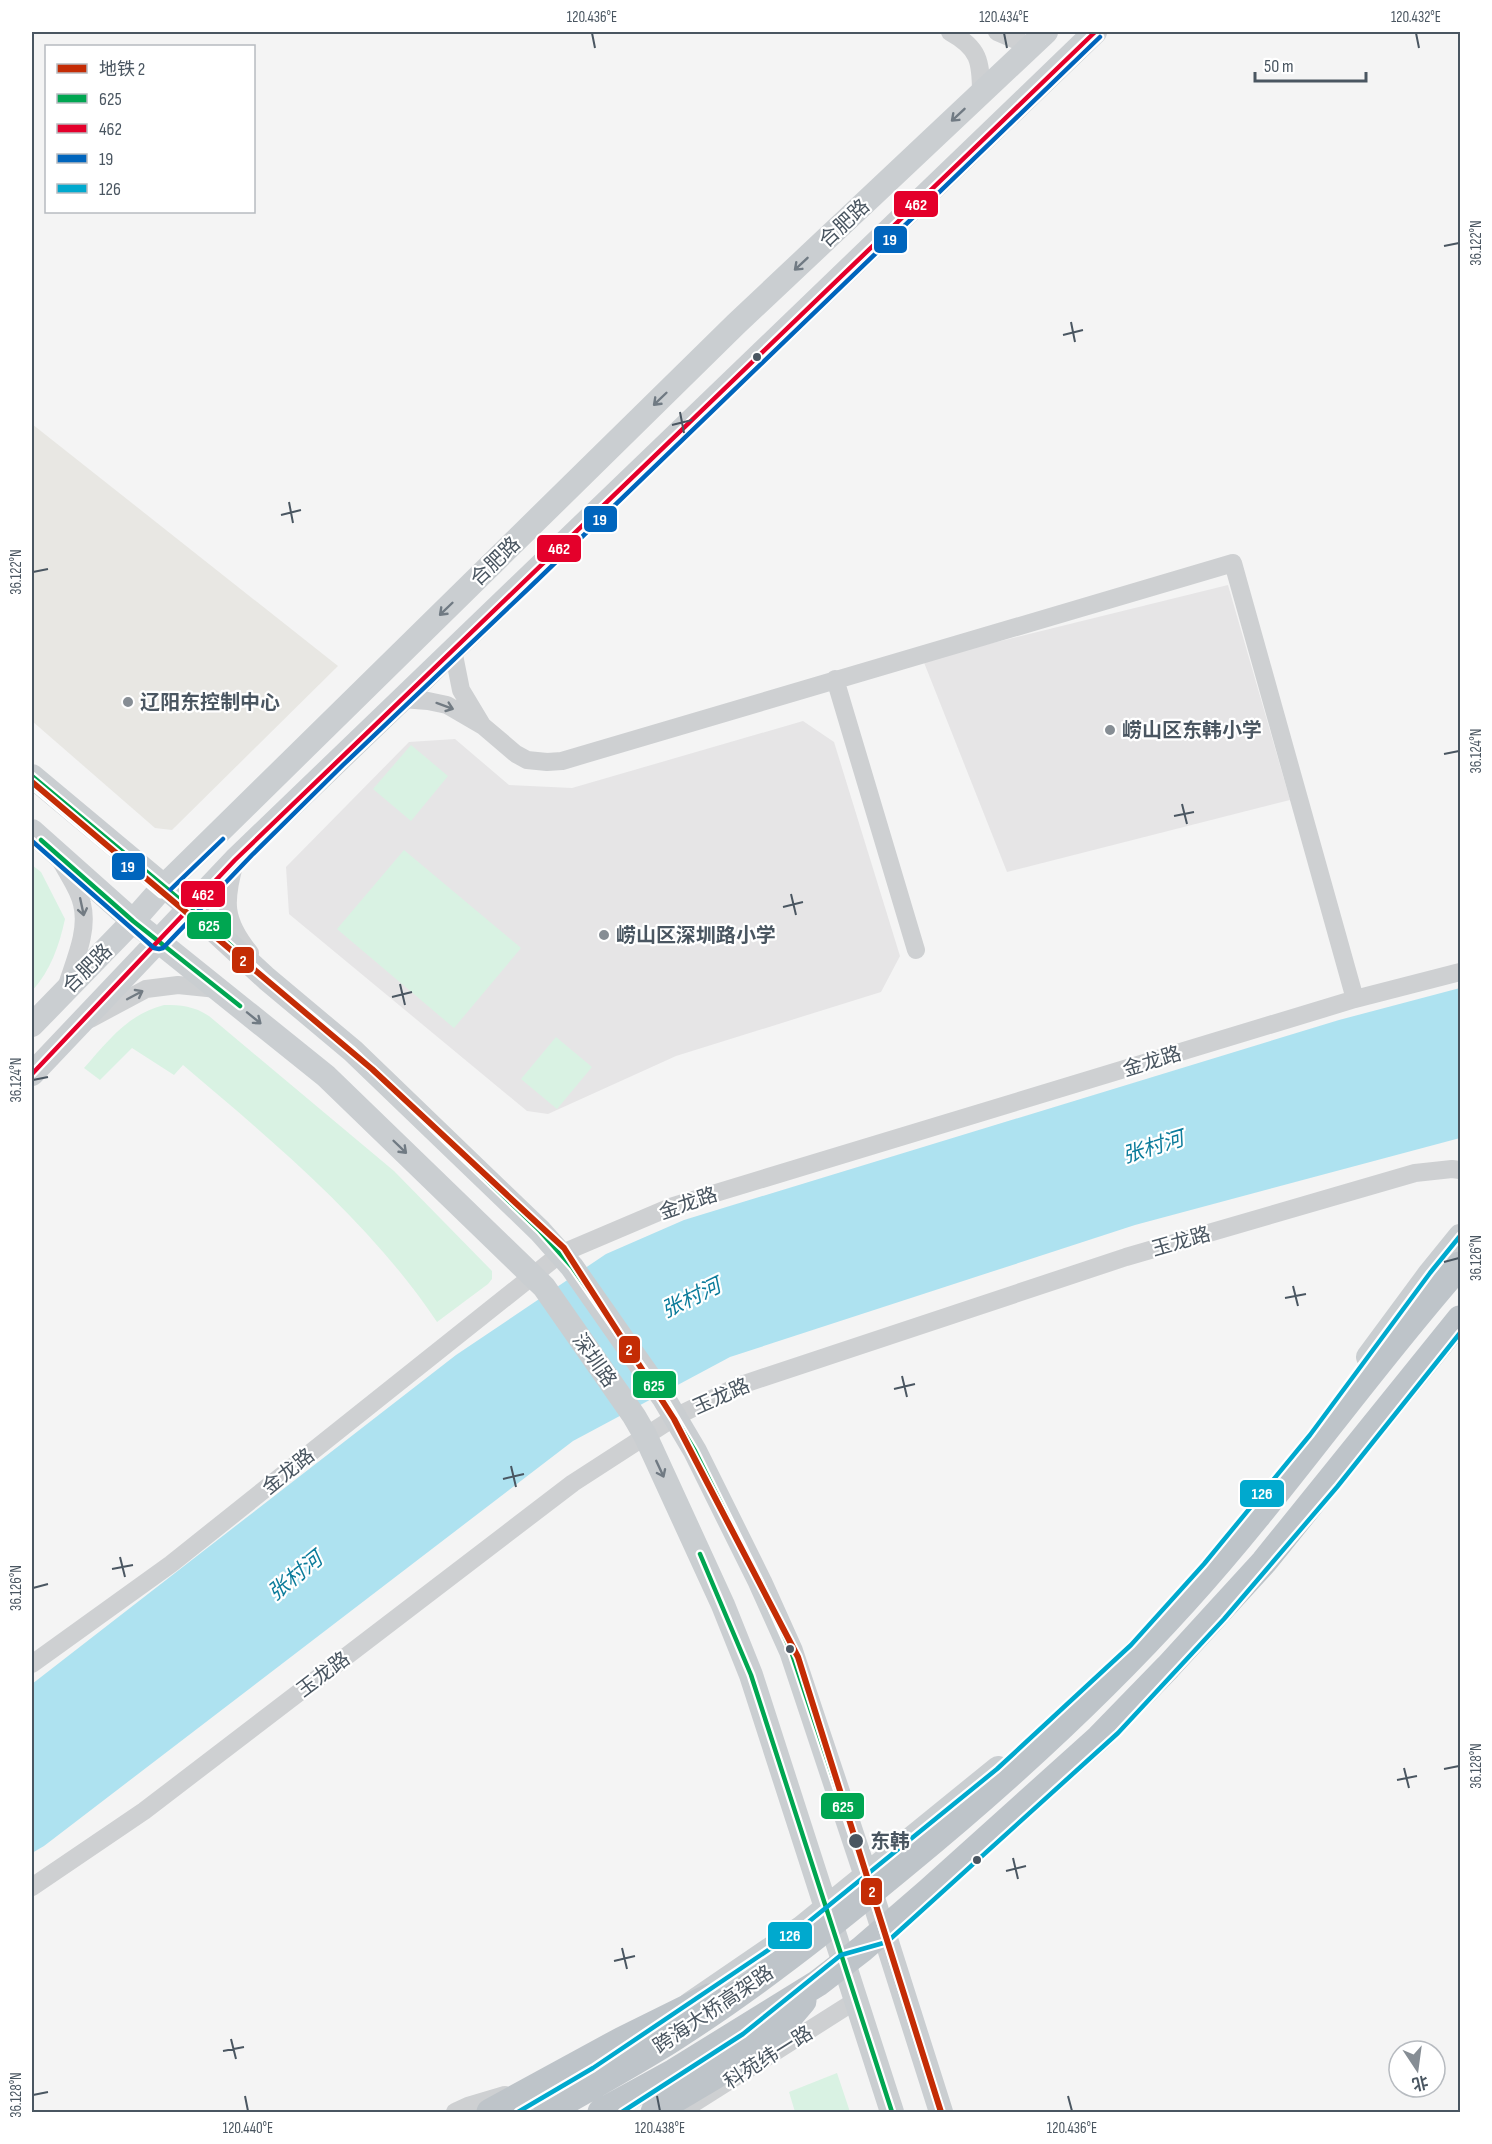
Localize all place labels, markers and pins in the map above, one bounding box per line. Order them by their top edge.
unlabelled marker [751,351,763,363]
place label: 辽阳东控制中心 [140,691,280,715]
marker: 辽阳东控制中心 [121,695,135,709]
place label: 崂山区东韩小学 [1122,719,1262,743]
marker: 崂山区东韩小学 [1103,723,1117,737]
place label: 崂山区深圳路小学 [616,924,776,948]
marker: 崂山区深圳路小学 [597,928,611,942]
unlabelled marker [784,1643,796,1655]
place label: 东韩 [870,1830,910,1854]
marker: 东韩 [847,1832,865,1850]
unlabelled marker [971,1854,983,1866]

